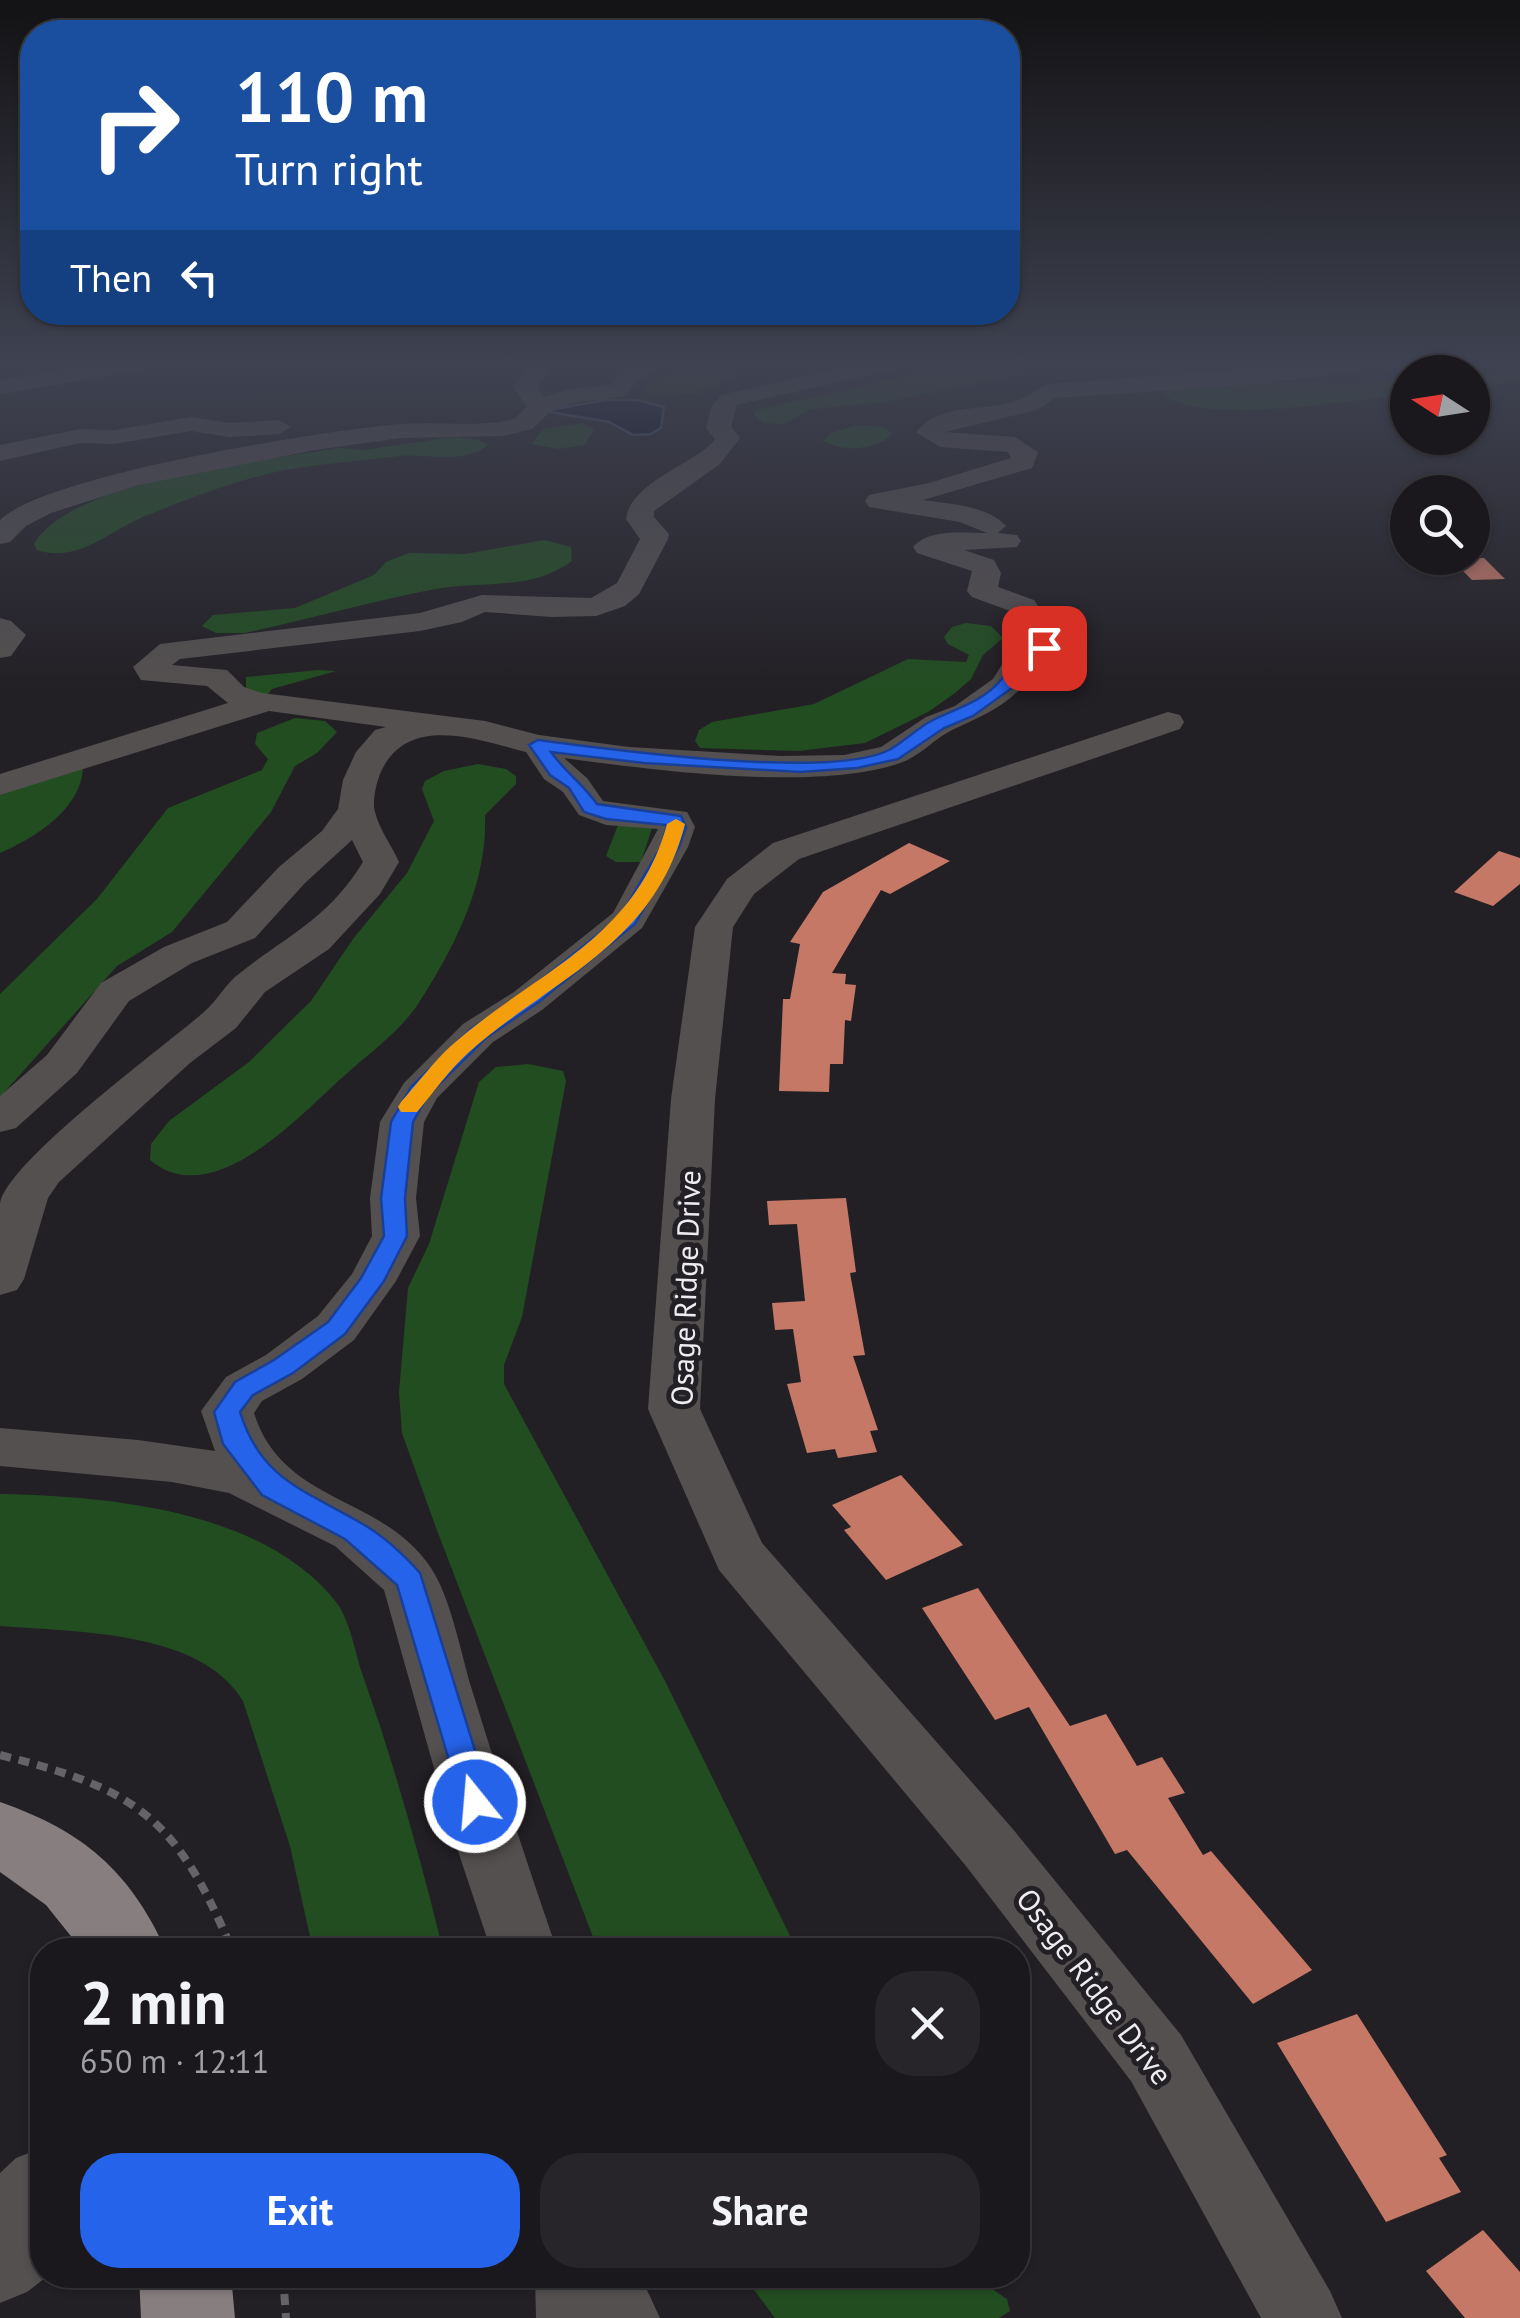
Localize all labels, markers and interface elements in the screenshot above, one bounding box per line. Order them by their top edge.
text: 110 m [235,51,428,141]
icon: right [70,60,200,190]
text: Turn right [235,139,423,197]
icon: left [172,250,227,305]
text: Then [70,253,152,302]
north arrow [1390,355,1490,455]
map controls [1390,355,1490,575]
button: search [1390,475,1490,575]
pin [1002,606,1087,691]
icon: arrive [1017,621,1072,676]
street label: Osage Ridge Drive [661,1169,709,1407]
position arrow [423,1750,527,1854]
street label: Osage Ridge Drive [1008,1880,1182,2092]
text: 2 min [80,1963,226,2041]
button: close [875,1971,980,2076]
text: 650 m · 12:11 [80,2040,269,2082]
button: Exit [80,2153,520,2268]
button: Share [540,2153,980,2268]

